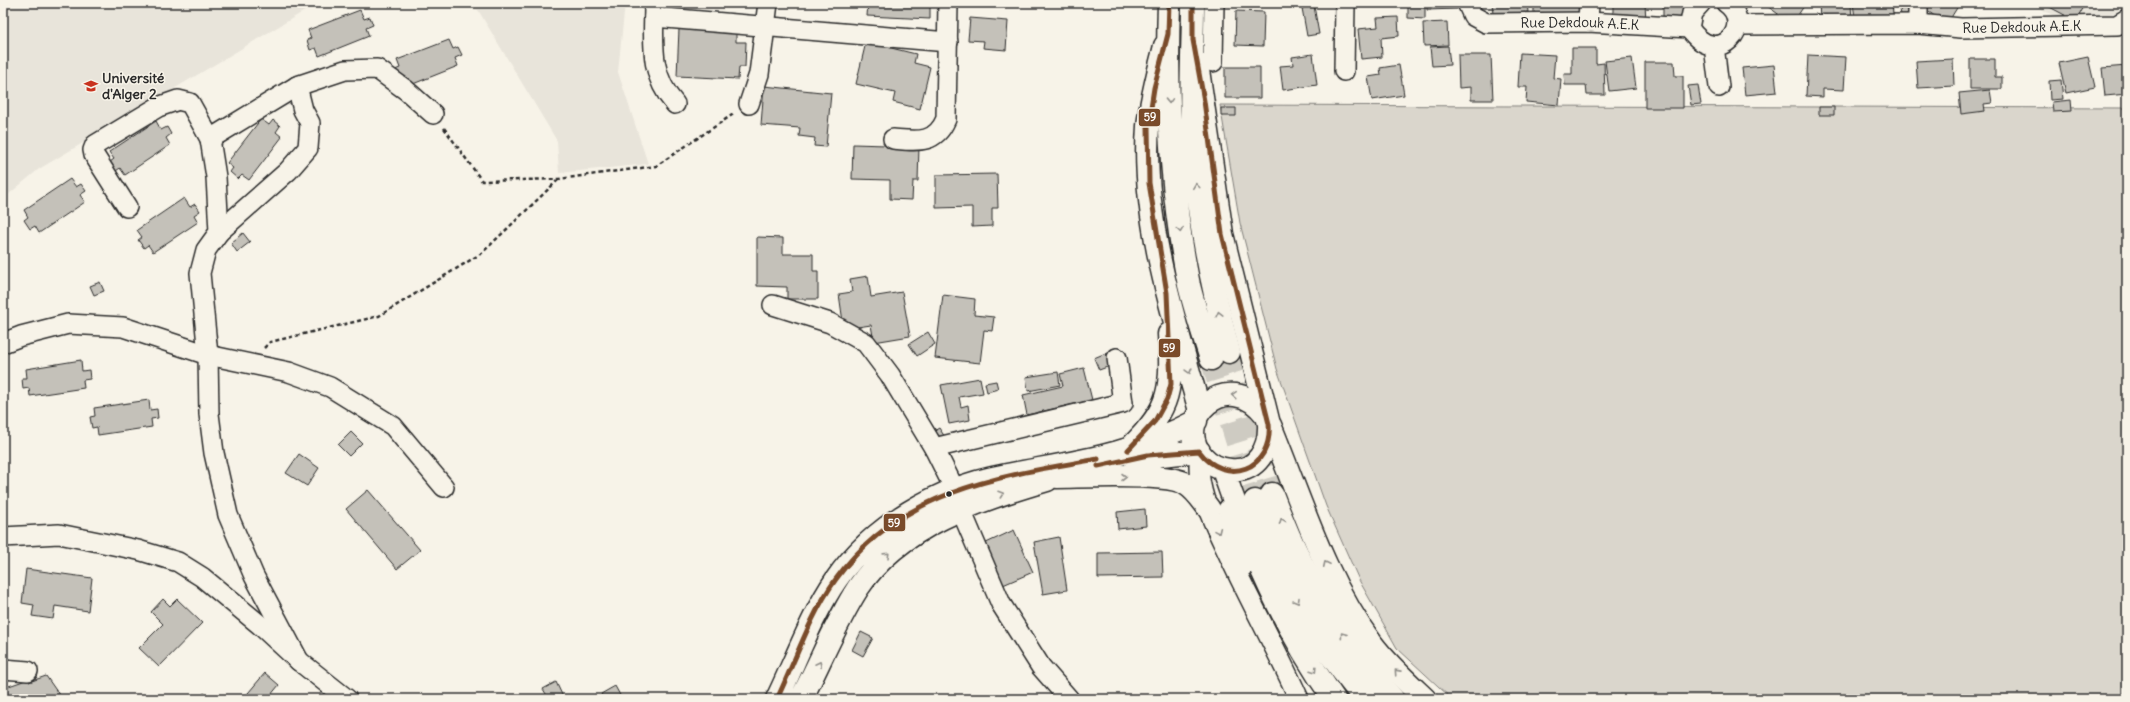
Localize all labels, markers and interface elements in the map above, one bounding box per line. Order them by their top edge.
street label: Rue Dekdouk A.E.K [1520,13,1640,34]
street label: Rue Dekdouk A.E.K [1962,17,2082,37]
place label: Université d'Alger 2 [102,69,165,103]
school or university icon: Université d'Alger 2 [83,78,99,94]
one-way arrow [1165,98,1173,104]
line badge: 59 [1138,108,1161,127]
text: 59 [1144,110,1156,124]
one-way arrow [1192,183,1201,189]
one-way arrow [1175,227,1184,233]
one-way arrow [1215,311,1224,318]
line badge: 59 [1158,338,1181,358]
text: 59 [1163,341,1175,355]
one-way arrow [1184,367,1193,374]
one-way arrow [1231,391,1237,400]
one-way arrow [1121,473,1127,481]
unlabelled marker [944,489,954,499]
one-way arrow [997,490,1004,499]
line badge: 59 [883,513,906,532]
text: 59 [888,516,900,530]
one-way arrow [1279,517,1287,524]
one-way arrow [1213,527,1221,535]
one-way arrow [882,552,890,560]
one-way arrow [1323,561,1331,568]
one-way arrow [1293,597,1300,604]
one-way arrow [1340,632,1348,639]
one-way arrow [814,661,822,668]
one-way arrow [1309,666,1317,673]
one-way arrow [1395,669,1402,676]

